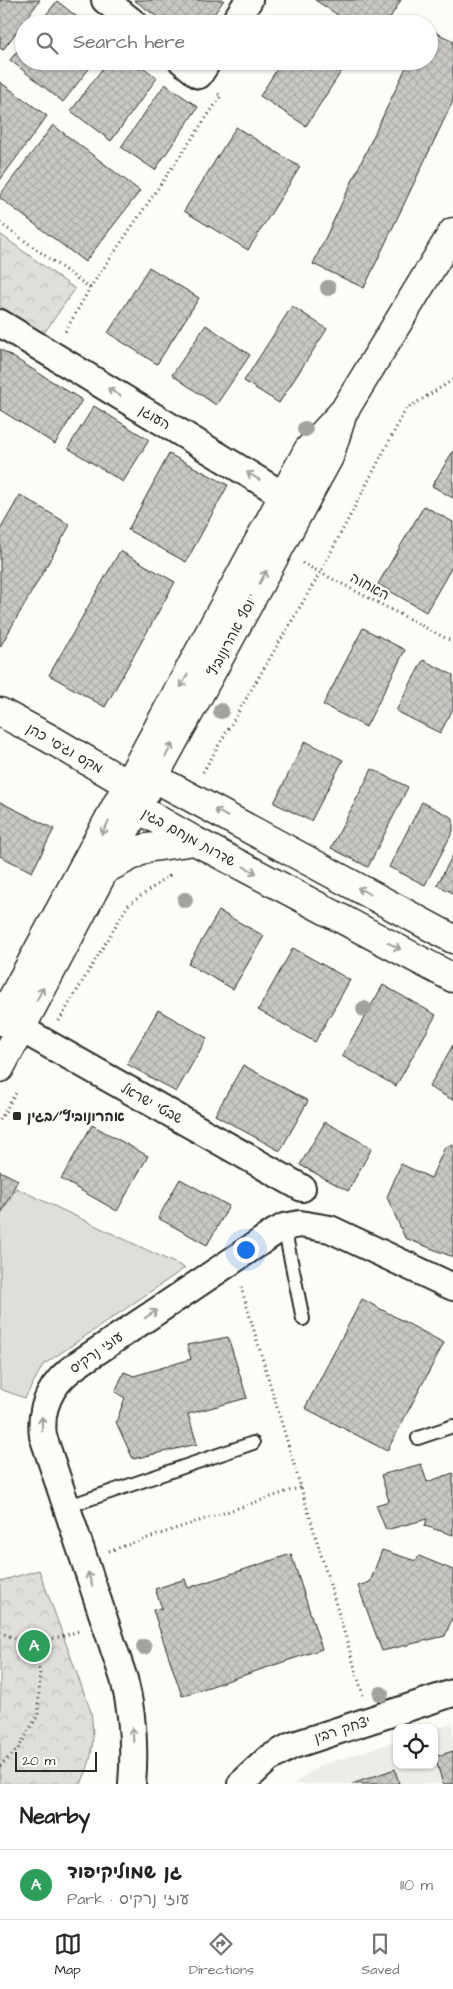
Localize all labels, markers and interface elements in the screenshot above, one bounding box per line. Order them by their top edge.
search box [15,15,438,70]
icon: search [33,29,61,57]
text: Search here [73,29,185,56]
one-way arrow [107,386,121,396]
street label: העוגן [135,401,174,435]
one-way arrow [246,471,260,481]
street label: האחוה [346,568,393,606]
one-way arrow [258,569,268,584]
street label: יוסף אהרונוביץ' [203,591,263,680]
one-way arrow [179,674,189,689]
street label: מקס וג'סי כהן [23,719,106,779]
one-way arrow [165,744,175,758]
street label: שדרות מנחם בגין [138,804,240,872]
one-way arrow [214,808,229,818]
one-way arrow [100,820,110,834]
one-way arrow [242,866,257,875]
one-way arrow [357,885,372,895]
one-way arrow [386,941,401,951]
one-way arrow [35,987,45,1002]
street label: שבטי ישראל [117,1079,186,1129]
place label: אהרונוביץ׳/בגין [27,1107,125,1127]
marker: אהרונוביץ׳/בגין [11,1110,23,1122]
your location [233,1237,259,1263]
one-way arrow [144,1309,158,1319]
street label: עוזי נרקיס [66,1327,127,1379]
one-way arrow [37,1417,47,1433]
one-way arrow [85,1571,95,1587]
pin: A [18,1627,50,1665]
street label: יצחק רבין [312,1711,373,1748]
map controls [393,1724,438,1769]
button: locate [393,1724,438,1769]
one-way arrow [128,1728,137,1744]
scale bar [15,1749,98,1772]
text: 20 m [22,1751,55,1771]
text: Nearby [20,1802,90,1831]
text: גן שמוליקיפוד [67,1859,182,1886]
text: A [31,1874,41,1896]
text: 110 m [400,1874,433,1896]
text: Park · עוזי נרקיס [67,1888,189,1910]
tab: Map [54,1930,82,1980]
tab: Directions [189,1930,254,1980]
tab: Saved [361,1930,399,1980]

